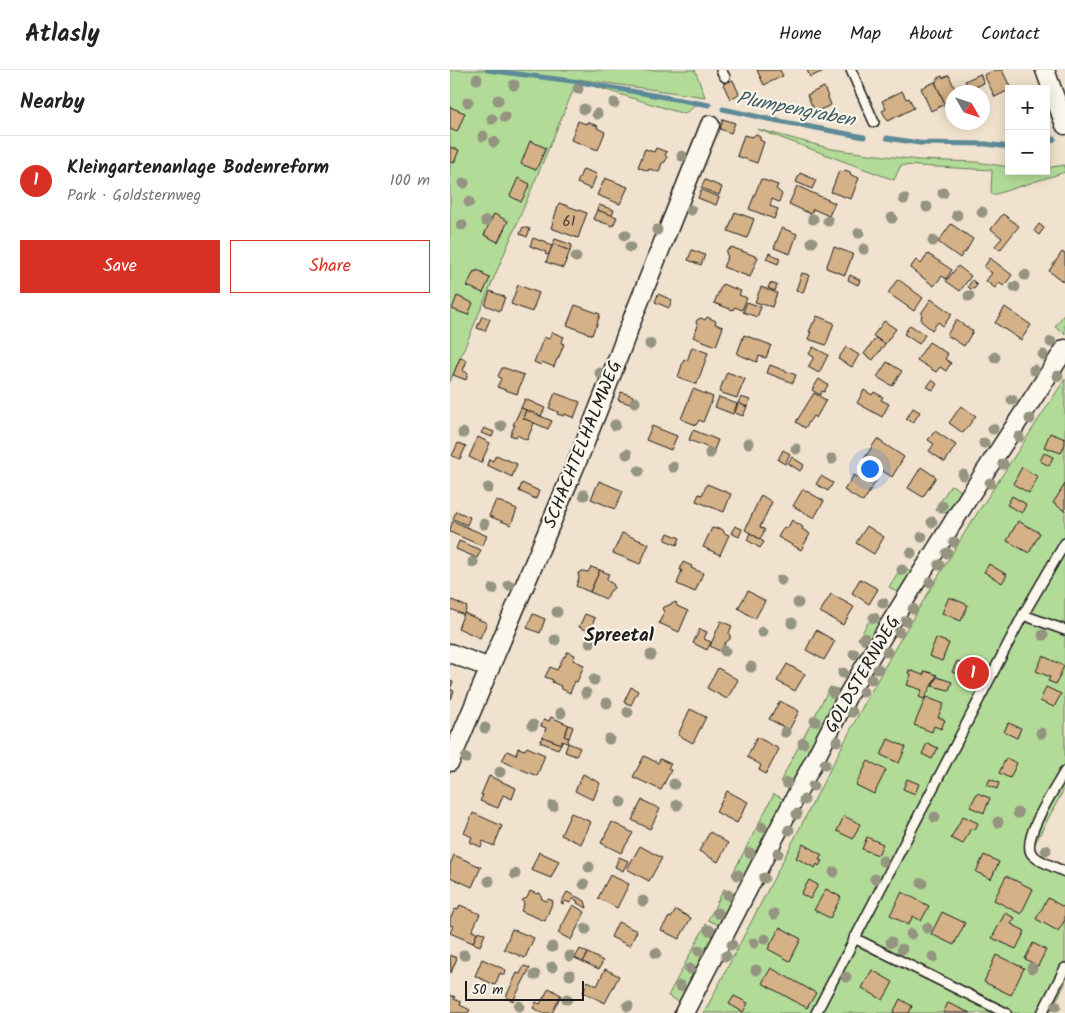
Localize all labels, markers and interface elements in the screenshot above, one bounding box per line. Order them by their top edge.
text: Atlasly [25,15,100,54]
text: Home [779,20,822,49]
text: Map [850,20,881,49]
text: About [909,20,953,49]
text: Contact [981,20,1040,49]
water label: Plumpengraben [734,84,859,136]
north arrow [945,85,990,130]
map controls [1005,85,1050,175]
button: + [1005,85,1050,130]
text: Nearby [20,86,85,119]
button: − [1005,130,1050,175]
text: Kleingartenanlage Bodenreform [67,153,329,183]
text: 1 [34,168,38,193]
text: 100 m [390,168,430,193]
text: Park · Goldsternweg [67,183,201,208]
house number: 61 [562,210,576,234]
button: Save [20,240,220,293]
button: Share [230,240,430,293]
street label: SCHACHTELHALMWEG [536,356,630,533]
your location [857,456,883,482]
street label: GOLDSTERNWEG [818,611,909,739]
district label: Spreetal [584,621,655,651]
pin: 1 [957,654,989,692]
scale bar [465,978,584,1001]
text: 50 m [472,979,503,1001]

